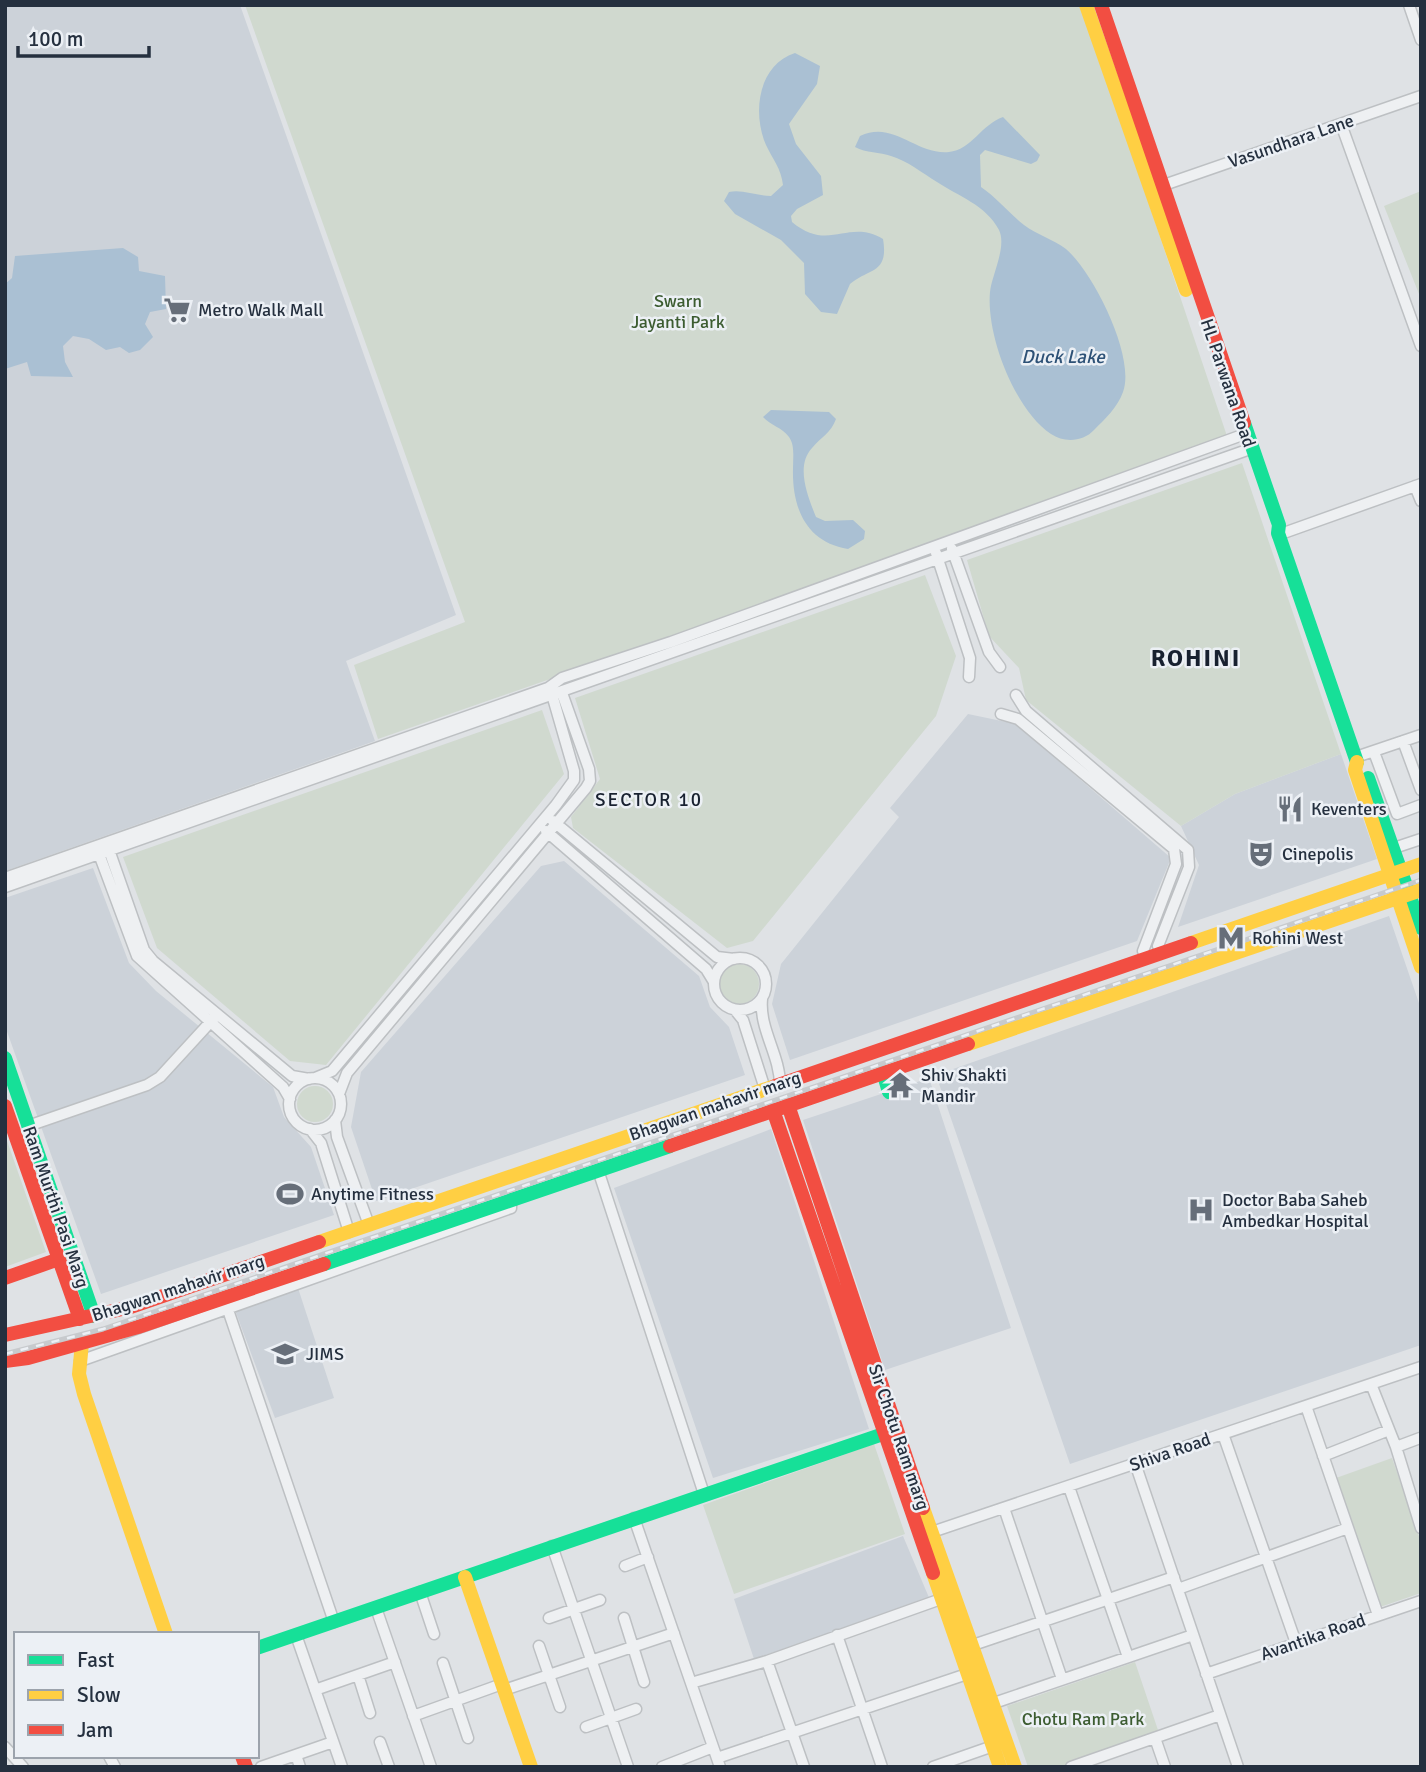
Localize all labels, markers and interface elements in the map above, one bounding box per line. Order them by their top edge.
scale bar [18,14,149,58]
text: 100 m [28,26,83,52]
street label: Vasundhara Lane [1225,109,1357,173]
park label: Swarn Jayanti Park [631,290,725,333]
supermarket icon: Metro Walk Mall [162,295,192,325]
place label: Metro Walk Mall [198,299,324,321]
street label: HL Parwana Road [1196,316,1260,450]
water label: Duck Lake [1021,345,1106,369]
district label: ROHINI [1151,643,1241,673]
district label: SECTOR 10 [595,788,703,812]
restaurant icon: Keventers [1275,794,1305,824]
place label: Keventers [1311,798,1387,820]
theatre icon: Cinepolis [1246,839,1276,869]
place label: Cinepolis [1282,843,1354,865]
metro station icon: Rohini West [1216,923,1246,953]
place label: Rohini West [1252,927,1343,949]
place label: Shiv Shakti Mandir [921,1064,1007,1107]
street label: Bhagwan mahavir marg [626,1066,804,1146]
temple icon: Shiv Shakti Mandir [885,1070,915,1100]
street label: Ram Murthi Pasi Marg [18,1123,94,1291]
sports icon: Anytime Fitness [275,1179,305,1209]
place label: Anytime Fitness [311,1183,434,1205]
place label: Doctor Baba Saheb Ambedkar Hospital [1222,1189,1369,1232]
hospital icon: Doctor Baba Saheb Ambedkar Hospital [1186,1195,1216,1225]
street label: Bhagwan mahavir marg [89,1250,267,1326]
school or university icon: JIMS [270,1339,300,1369]
place label: JIMS [306,1343,344,1365]
street label: Sir Chotu Ram marg [864,1361,934,1513]
street label: Shiva Road [1127,1428,1213,1476]
street label: Avantika Road [1258,1609,1368,1665]
legend [14,1632,259,1758]
text: Fast [77,1647,114,1673]
text: Slow [77,1682,121,1708]
park label: Chotu Ram Park [1022,1708,1144,1730]
text: Jam [77,1717,113,1743]

